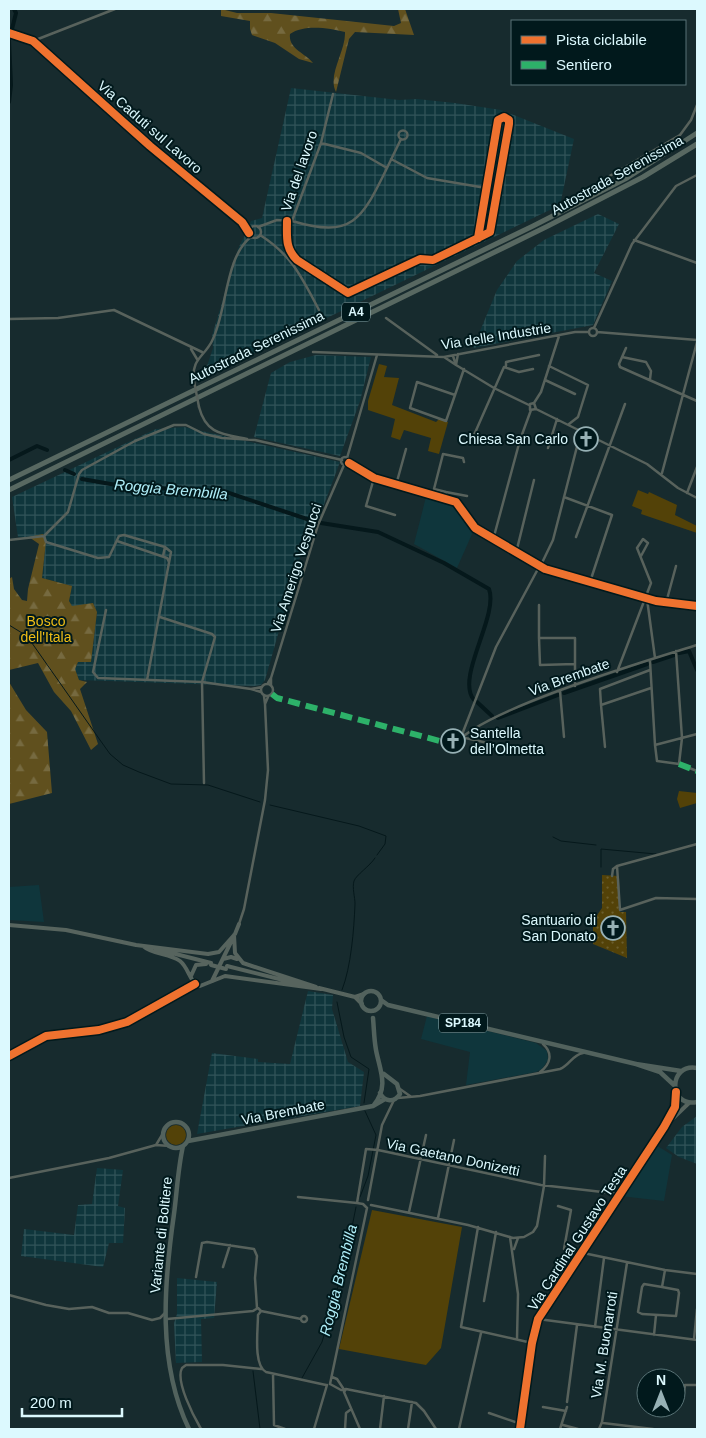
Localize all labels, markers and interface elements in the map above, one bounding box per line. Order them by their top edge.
legend [511,20,686,85]
text: Pista ciclabile [556,31,647,48]
text: Sentiero [556,56,612,73]
street label: Via Caduti sul Lavoro [95,77,206,177]
street label: Via del lavoro [278,128,320,214]
street label: Autostrada Serenissima [548,132,686,218]
road number: A4 [342,302,370,322]
street label: Autostrada Serenissima [186,307,326,387]
street label: Via delle Industrie [440,319,552,353]
church icon: Chiesa San Carlo [573,426,599,452]
place label: Chiesa San Carlo [458,431,568,447]
water label: Roggia Brembilla [113,476,229,502]
street label: Via Amerigo Vespucci [268,501,324,635]
park label: Bosco dell'Itala [21,613,72,645]
street label: Via Brembate [527,655,612,699]
place label: Santella dell’Olmetta [470,725,544,757]
church icon: Santella dell’Olmetta [440,728,466,754]
place label: Santuario di San Donato [521,912,596,944]
church icon: Santuario di San Donato [600,915,626,941]
road number: SP184 [439,1014,487,1032]
street label: Via Brembate [240,1096,326,1128]
street label: Via Gaetano Donizetti [385,1135,521,1179]
street label: Via Cardinal Gustavo Testa [524,1163,630,1313]
street label: Variante di Boltiere [147,1176,175,1294]
water label: Roggia Brembilla [316,1223,360,1337]
street label: Via M. Buonarroti [588,1290,620,1400]
north arrow [636,1368,686,1418]
text: N [656,1372,666,1388]
scale bar [22,1386,122,1418]
text: 200 m [30,1394,72,1411]

